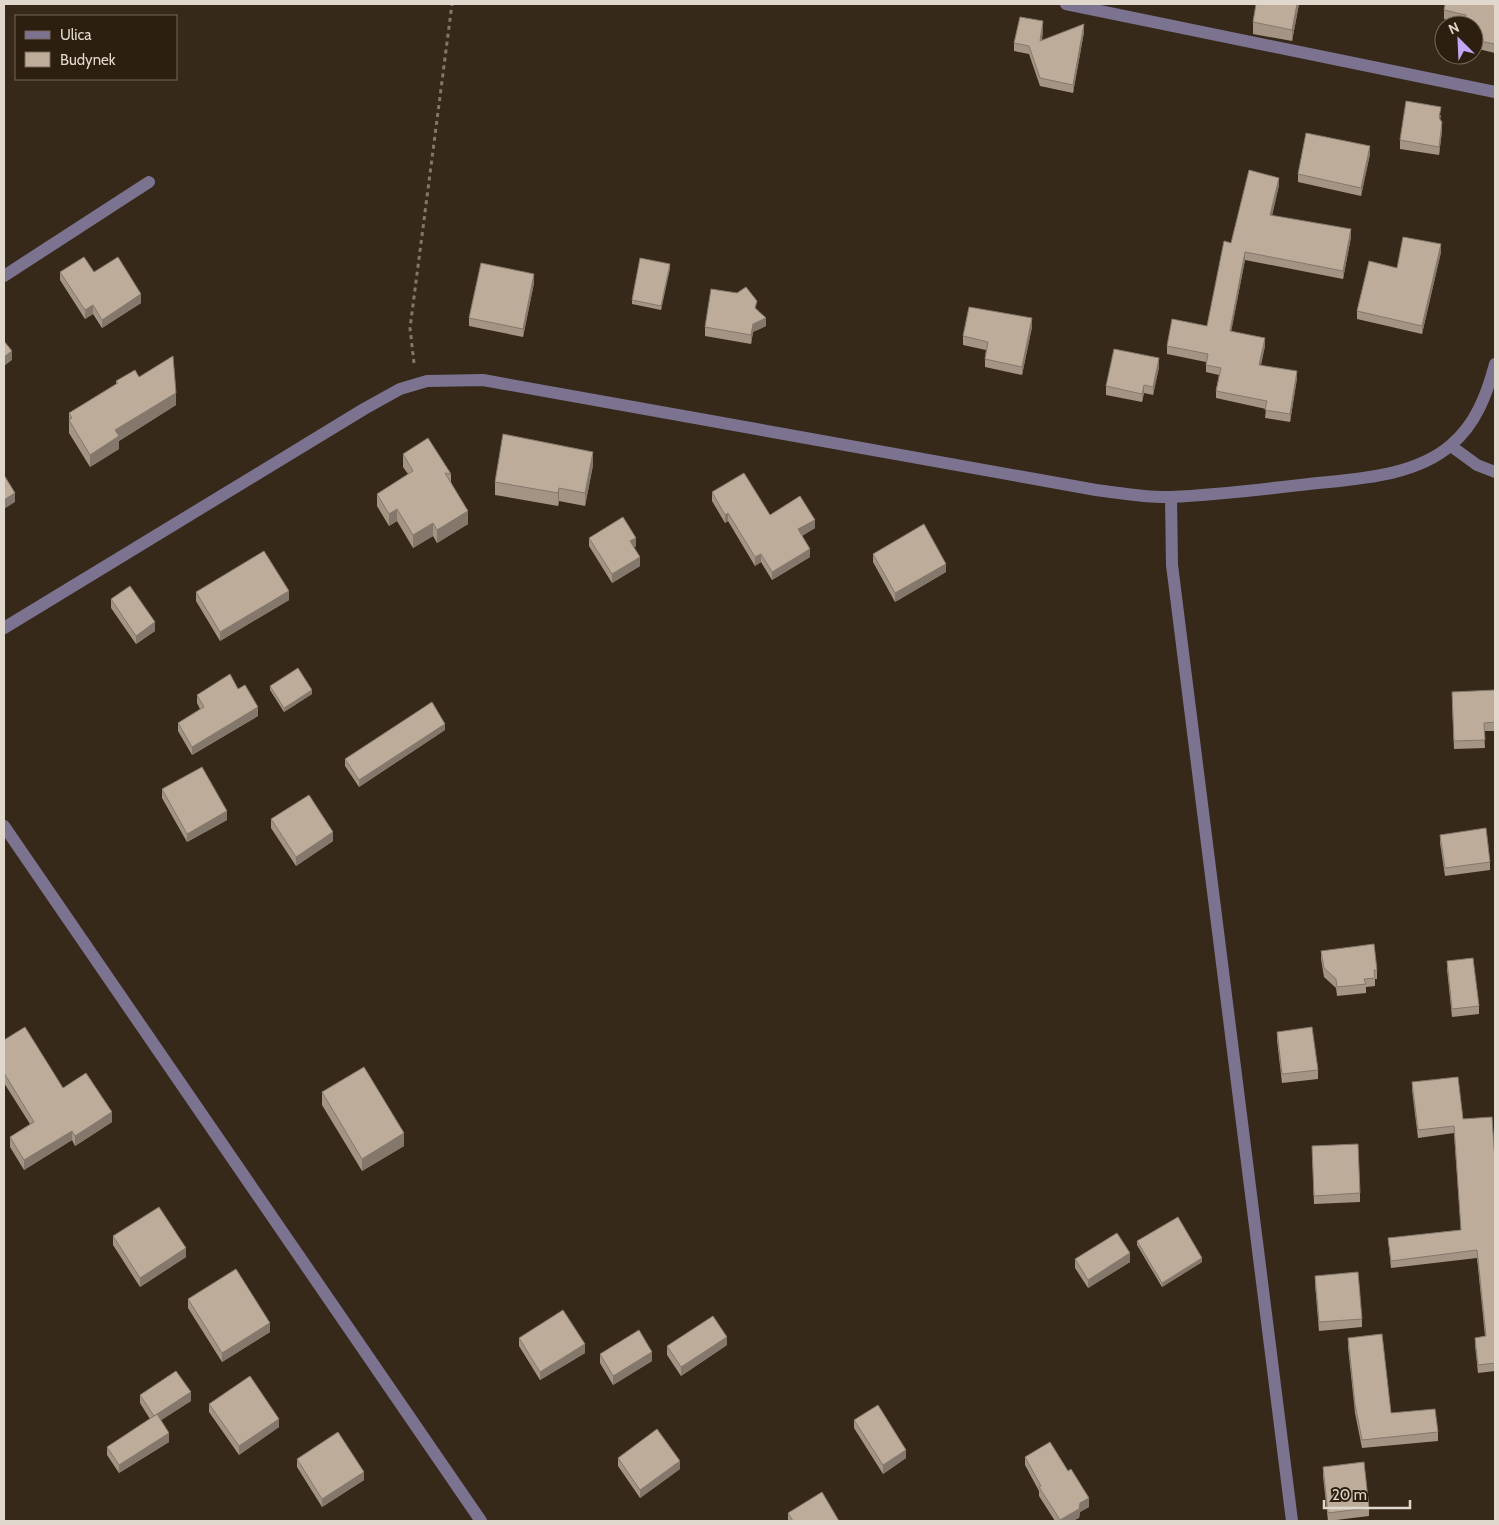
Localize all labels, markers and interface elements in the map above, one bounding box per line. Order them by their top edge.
legend [15,15,178,80]
north arrow [1434,15,1484,65]
text: N [1446,18,1462,38]
text: Ulica [60,26,92,44]
text: Budynek [60,51,116,69]
scale bar [1324,1478,1410,1510]
text: 20 m [1332,1486,1367,1504]

